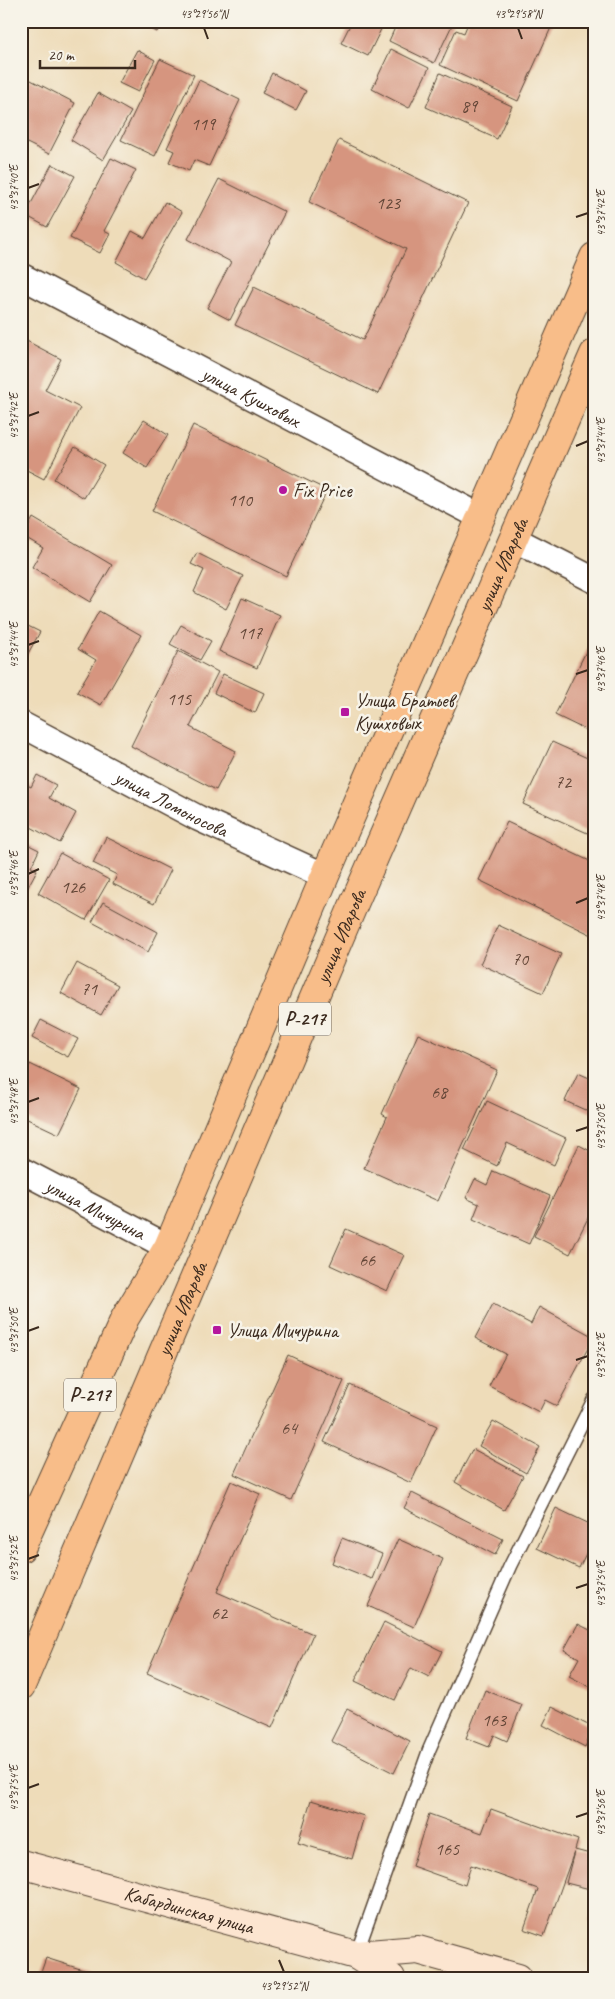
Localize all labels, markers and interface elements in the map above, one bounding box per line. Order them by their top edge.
text: 43°29'56"N [180,6,229,22]
text: 43°29'58"N [494,6,543,22]
scale bar [40,38,135,70]
text: 20 m [48,46,75,65]
house number: 89 [461,95,479,117]
house number: 119 [191,113,217,135]
text: 43°37'40"E [6,163,22,211]
text: 43°37'42"E [593,188,609,236]
house number: 123 [376,192,402,214]
street label: улица Кушховых [197,360,307,434]
text: 43°37'42"E [6,391,22,439]
text: 43°37'44"E [593,416,609,464]
place label: Fix Price [293,478,353,503]
marker: Fix Price [277,484,289,496]
house number: 110 [228,489,254,511]
street label: улица Идарова [470,512,534,616]
text: 43°37'44"E [6,620,22,668]
house number: 117 [238,622,263,644]
text: 43°37'46"E [593,645,609,693]
house number: 115 [167,688,192,710]
place label: Улица Братьев Кушховых [355,688,457,736]
marker: Улица Братьев Кушховых [339,706,351,718]
street label: улица Ломоносова [110,763,233,843]
house number: 72 [555,771,573,793]
text: 43°37'46"E [6,849,22,897]
text: 43°37'48"E [593,873,609,921]
house number: 126 [61,876,86,898]
street label: улица Идарова [309,884,372,988]
house number: 70 [512,948,530,970]
house number: 71 [81,978,98,1000]
road number: Р-217 [279,1002,331,1036]
text: 43°37'48"E [6,1077,22,1125]
house number: 68 [431,1081,449,1103]
text: 43°37'50"E [593,1102,609,1150]
street label: улица Мичурина [41,1172,151,1246]
house number: 66 [359,1249,376,1271]
street label: улица Идарова [150,1256,213,1360]
text: 43°37'50"E [6,1306,22,1354]
place label: Улица Мичурина [227,1318,340,1343]
marker: Улица Мичурина [211,1324,223,1336]
text: 43°37'52"E [593,1331,609,1379]
road number: Р-217 [64,1378,116,1412]
house number: 64 [281,1417,299,1439]
text: 43°37'52"E [6,1534,22,1582]
text: 43°37'54"E [593,1559,609,1607]
house number: 62 [211,1602,229,1624]
house number: 163 [482,1709,508,1731]
text: 43°37'54"E [6,1763,22,1811]
text: 43°37'56"E [593,1788,609,1836]
house number: 165 [435,1838,460,1860]
street label: Кабардинская улица [122,1880,258,1940]
text: 43°29'52"N [260,1978,309,1994]

